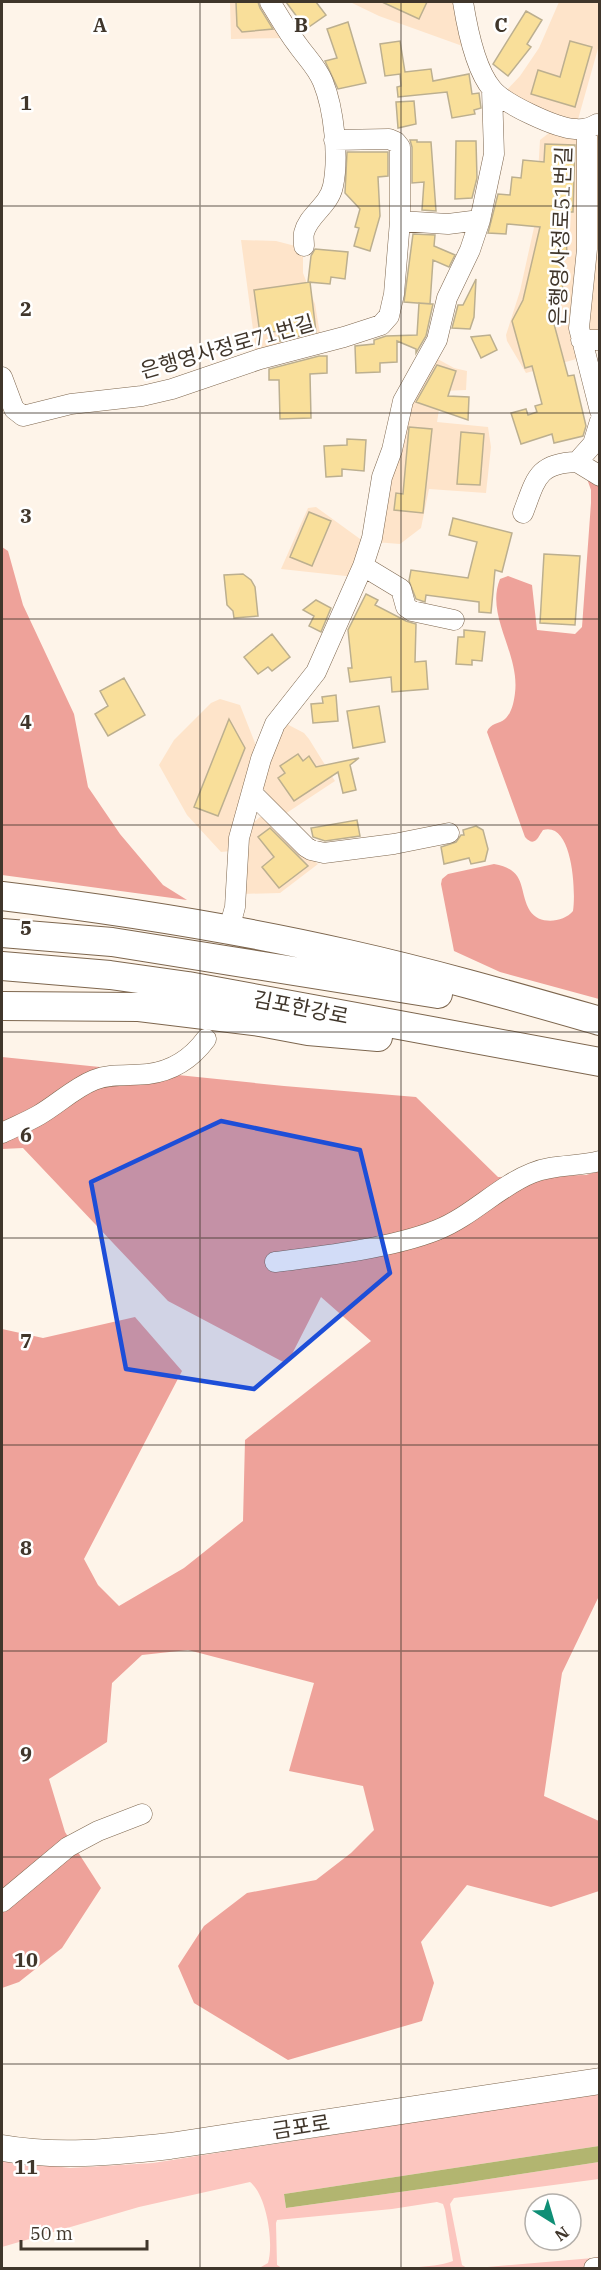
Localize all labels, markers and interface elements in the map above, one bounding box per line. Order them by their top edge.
text: A [93,11,107,38]
text: B [294,11,308,38]
text: C [494,11,508,38]
text: 1 [20,89,32,116]
street label: 은행영사정로51번길 [543,146,577,326]
text: 2 [20,295,32,322]
street label: 은행영사정로71번길 [137,308,317,384]
text: 3 [20,502,32,529]
text: 4 [20,708,32,735]
text: 5 [20,914,32,941]
street label: 김포한강로 [251,984,351,1030]
text: 6 [20,1121,32,1148]
text: 7 [20,1327,32,1354]
text: 8 [20,1534,32,1561]
text: 9 [20,1740,32,1767]
text: 10 [14,1946,38,1973]
street label: 금포로 [270,2108,332,2144]
text: 11 [14,2153,38,2180]
north arrow [523,2192,583,2252]
scale bar [21,2213,147,2251]
text: 50 m [30,2222,73,2245]
text: N [551,2222,573,2246]

